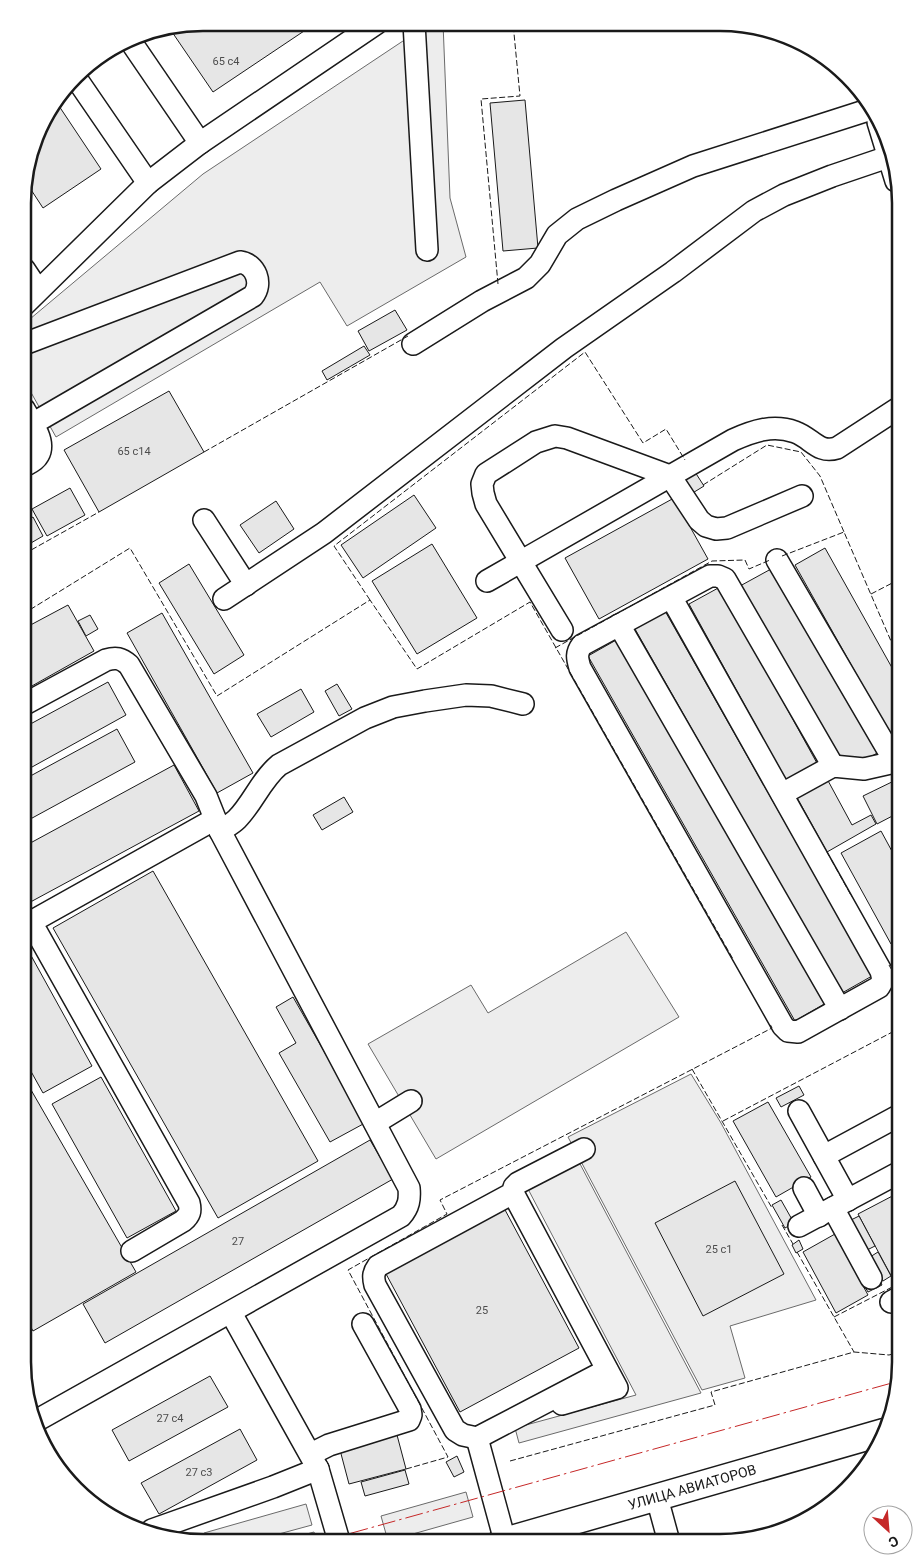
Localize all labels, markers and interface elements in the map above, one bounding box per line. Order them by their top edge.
house number: 65 с4 [212,55,240,68]
house number: 65 с14 [117,445,151,458]
house number: 27 [232,1235,244,1248]
house number: 25 с1 [705,1243,733,1256]
house number: 25 [476,1304,488,1317]
house number: 27 с4 [156,1412,184,1425]
street label: УЛИЦА АВИАТОРОВ [626,1461,758,1513]
house number: 27 с3 [185,1466,213,1479]
north arrow [863,1505,913,1555]
text: С [886,1532,901,1551]

